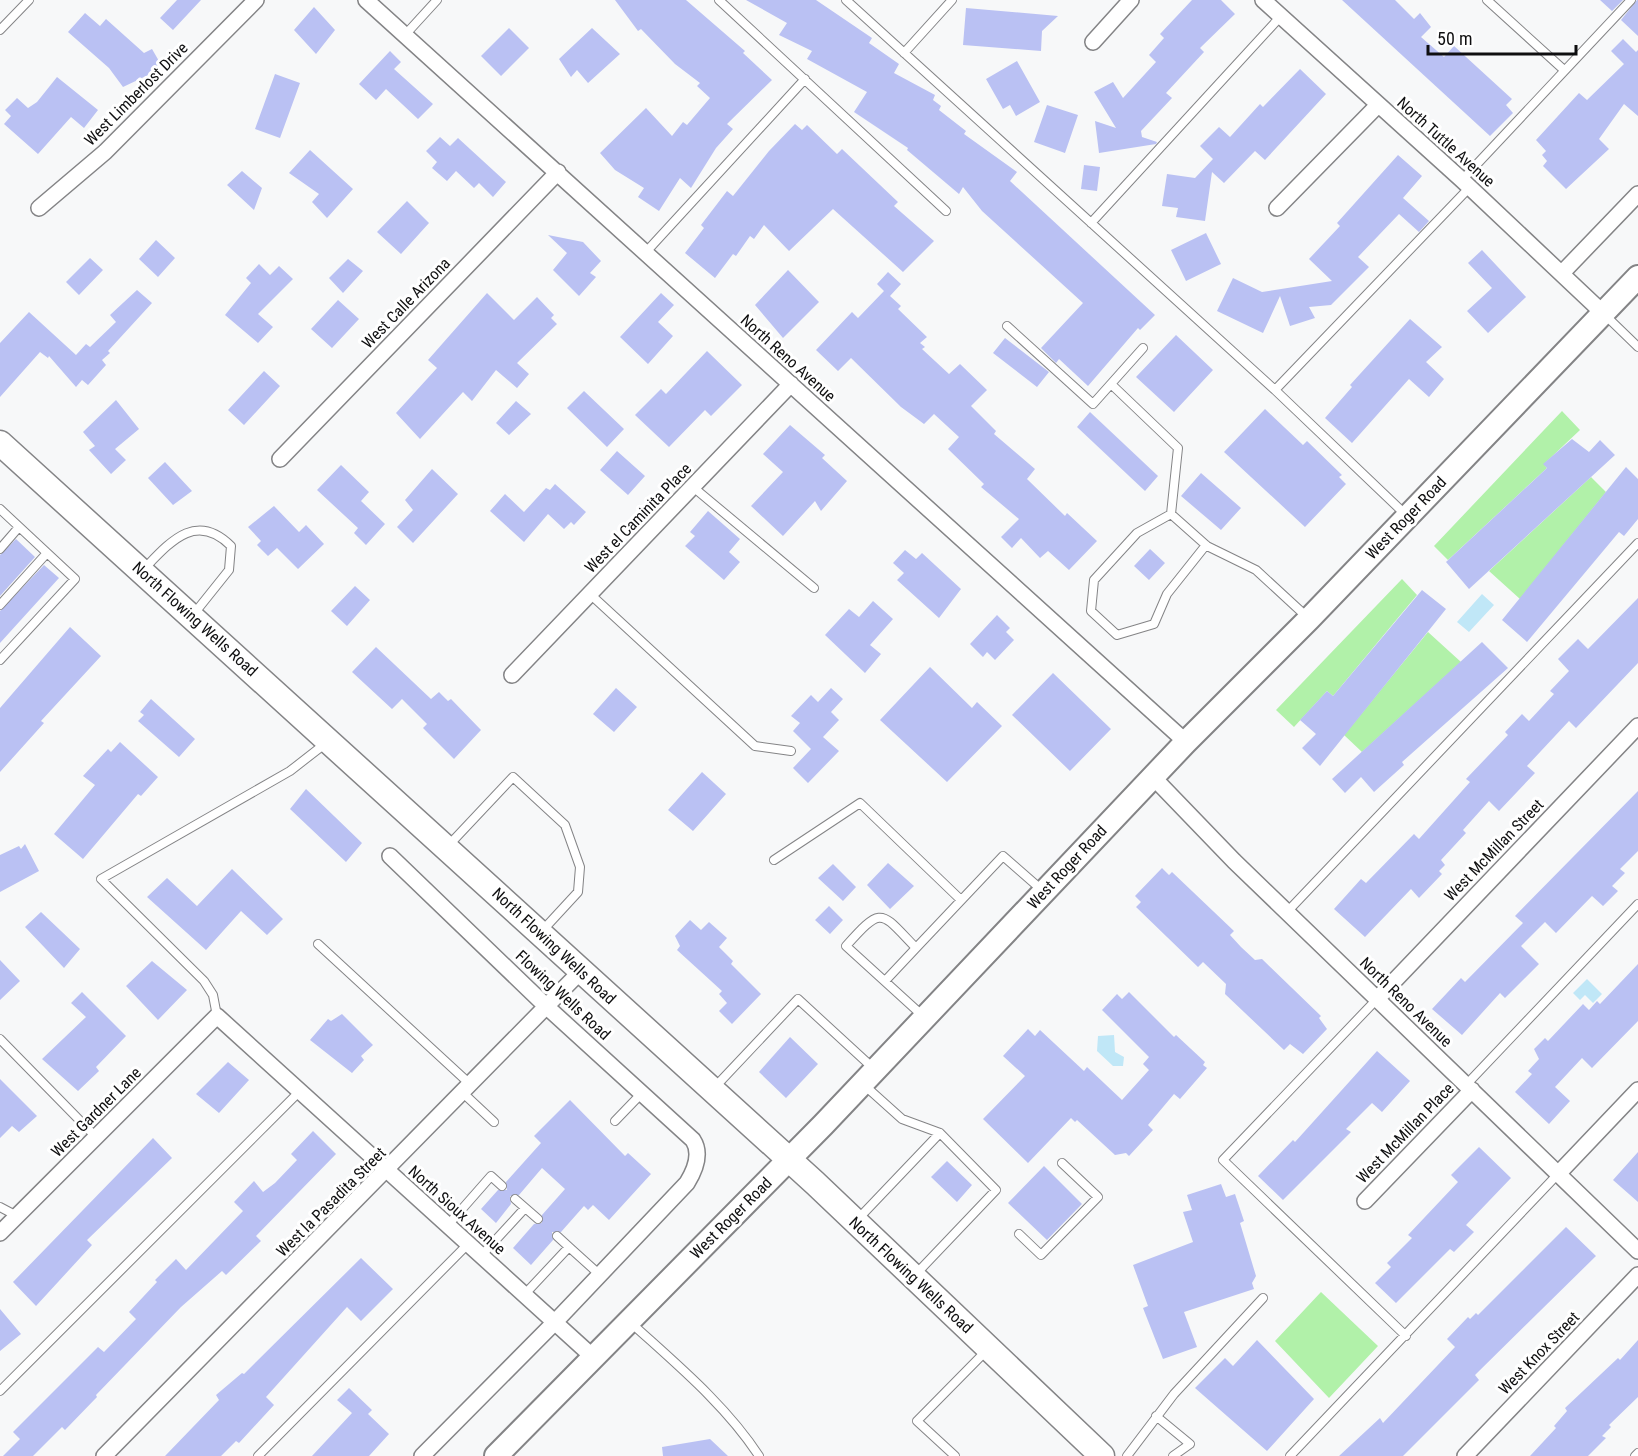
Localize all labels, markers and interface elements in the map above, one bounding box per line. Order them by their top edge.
scale bar [1428,18,1576,56]
text: 50 m [1437,28,1472,49]
street label: West Limberlost Drive [80,38,192,150]
street label: North Tuttle Avenue [1393,93,1499,191]
street label: West Calle Arizona [358,254,454,352]
street label: North Reno Avenue [737,311,839,405]
street label: West el Caminita Place [581,459,695,577]
street label: West Roger Road [1362,473,1450,563]
street label: North Flowing Wells Road [128,558,262,680]
street label: West McMillan Street [1441,795,1548,905]
street label: West Roger Road [1023,821,1111,913]
street label: North Flowing Wells Road [488,884,620,1008]
street label: Flowing Wells Road [512,946,614,1044]
street label: North Reno Avenue [1356,953,1456,1051]
street label: West Gardner Lane [47,1063,145,1161]
street label: West McMillan Place [1352,1079,1458,1187]
street label: West la Pasadita Street [272,1143,390,1261]
street label: North Sioux Avenue [405,1162,509,1258]
street label: West Roger Road [686,1173,776,1263]
street label: North Flowing Wells Road [845,1213,977,1337]
street label: West Knox Street [1495,1308,1583,1398]

